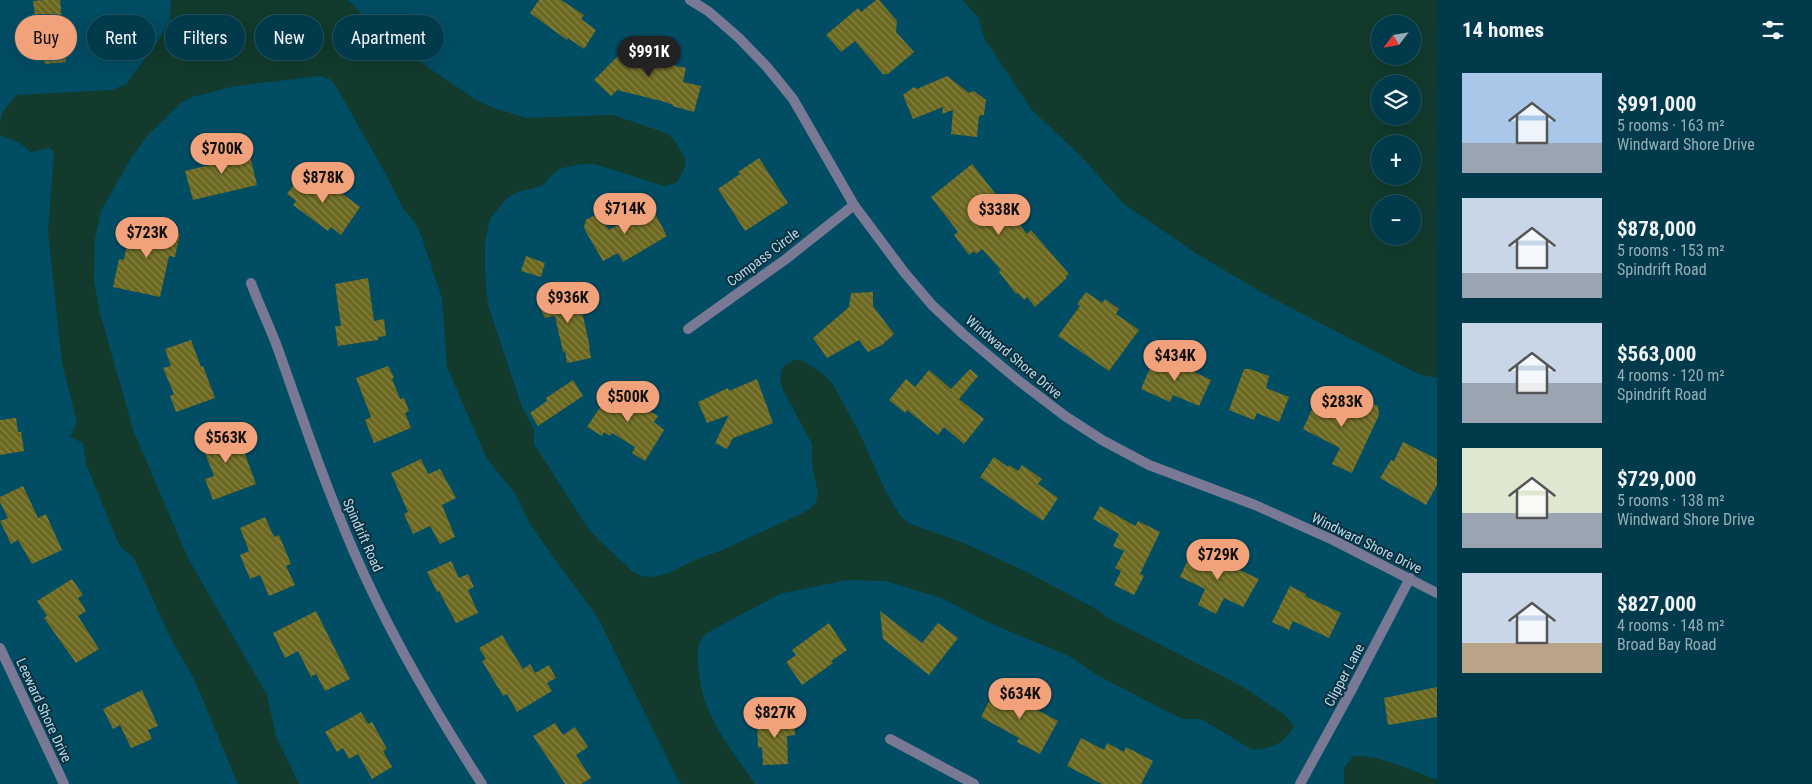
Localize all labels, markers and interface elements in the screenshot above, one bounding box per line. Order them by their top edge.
chip: Buy [15,15,77,60]
chip: Rent [87,15,155,60]
chip: Filters [165,15,245,60]
chip: New [255,15,323,60]
chip: Apartment [333,15,444,60]
north arrow [1371,15,1421,65]
map controls [1371,15,1421,245]
icon: filters [1759,16,1787,44]
text: 14 homes [1462,18,1544,42]
pin: $991K [614,36,684,78]
text: $991K [628,42,670,61]
button: layers [1371,75,1421,125]
text: $991,000 [1617,92,1696,116]
icon: home [1502,93,1562,153]
text: 5 rooms · 163 m² [1617,116,1725,135]
pin: $700K [187,132,257,175]
button: + [1371,135,1421,185]
text: Windward Shore Drive [1617,135,1755,154]
text: $700K [201,139,243,158]
pin: $878K [288,162,358,204]
text: $878K [302,168,344,187]
pin: $714K [590,192,660,235]
pin: $338K [964,194,1034,236]
button: − [1371,195,1421,245]
text: $714K [604,199,646,218]
text: $338K [978,200,1020,219]
pin: $723K [112,216,182,259]
text: $878,000 [1617,217,1696,241]
icon: home [1502,218,1562,278]
text: $723K [126,223,168,242]
street label: Compass Circle [724,224,803,289]
text: 5 rooms · 153 m² [1617,241,1725,260]
text: Spindrift Road [1617,260,1707,279]
pin: $936K [533,282,603,324]
text: $936K [547,288,589,307]
street label: Windward Shore Drive [963,312,1066,402]
pin: $434K [1140,340,1210,382]
text: $563,000 [1617,342,1696,366]
icon: home [1502,343,1562,403]
text: $434K [1154,346,1196,365]
text: 4 rooms · 120 m² [1617,366,1725,385]
pin: $500K [593,380,663,423]
text: Spindrift Road [1617,385,1707,404]
pin: $283K [1307,386,1377,428]
text: $500K [607,387,649,406]
text: $283K [1321,392,1363,411]
pin: $563K [191,422,261,464]
text: $563K [205,428,247,447]
text: $729,000 [1617,467,1696,491]
icon: home [1502,468,1562,528]
text: 5 rooms · 138 m² [1617,491,1725,510]
street label: Spindrift Road [340,496,386,574]
street label: Windward Shore Drive [1309,509,1425,577]
text: Windward Shore Drive [1617,510,1755,529]
pin: $729K [1183,538,1253,581]
text: $729K [1197,545,1239,564]
text: $827,000 [1617,592,1696,616]
icon: home [1502,593,1562,653]
text: 4 rooms · 148 m² [1617,616,1725,635]
text: Broad Bay Road [1617,635,1717,654]
street label: Clipper Lane [1321,640,1367,709]
street label: Leeward Shore Drive [13,656,75,765]
pin: $634K [985,678,1055,720]
text: $634K [999,684,1041,703]
pin: $827K [740,696,810,739]
text: $827K [754,703,796,722]

